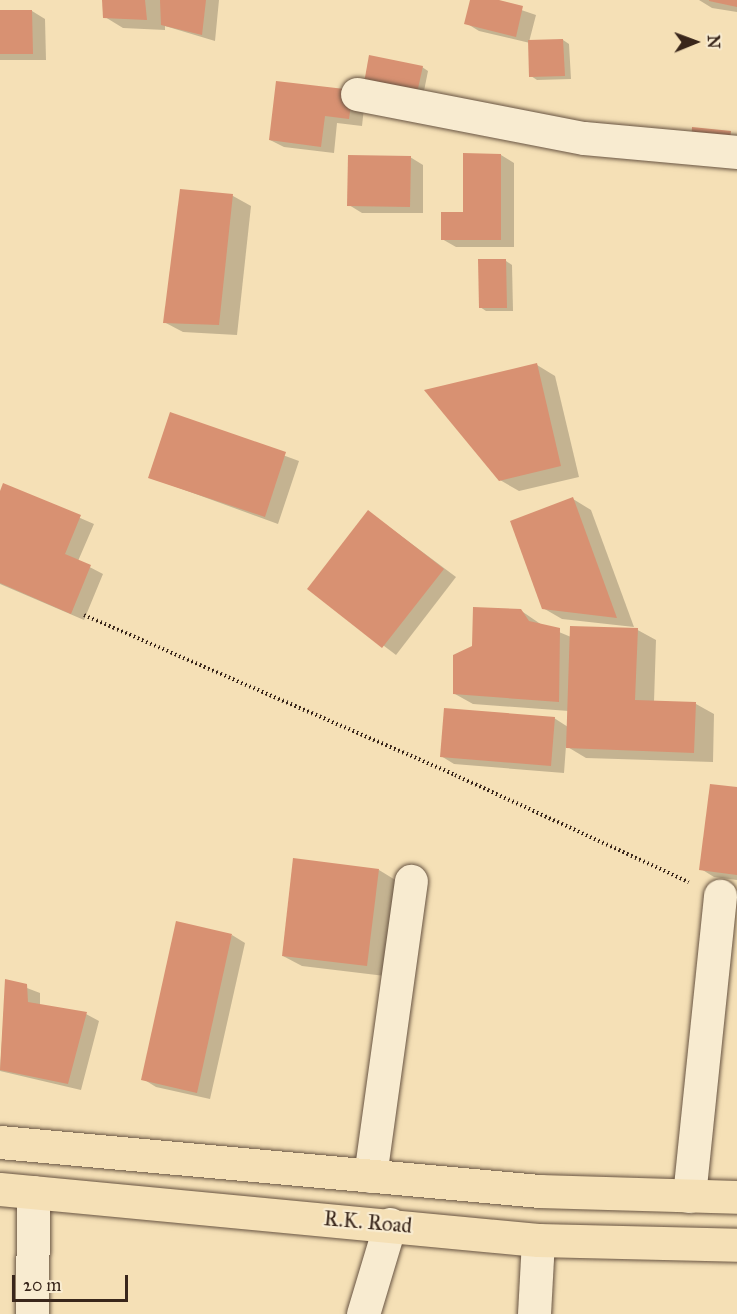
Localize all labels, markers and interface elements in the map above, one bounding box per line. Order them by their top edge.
north arrow [665,12,725,72]
text: N [704,35,723,49]
street label: R.K. Road [323,1206,413,1238]
scale bar [15,1263,130,1301]
text: 20 m [23,1274,61,1296]

